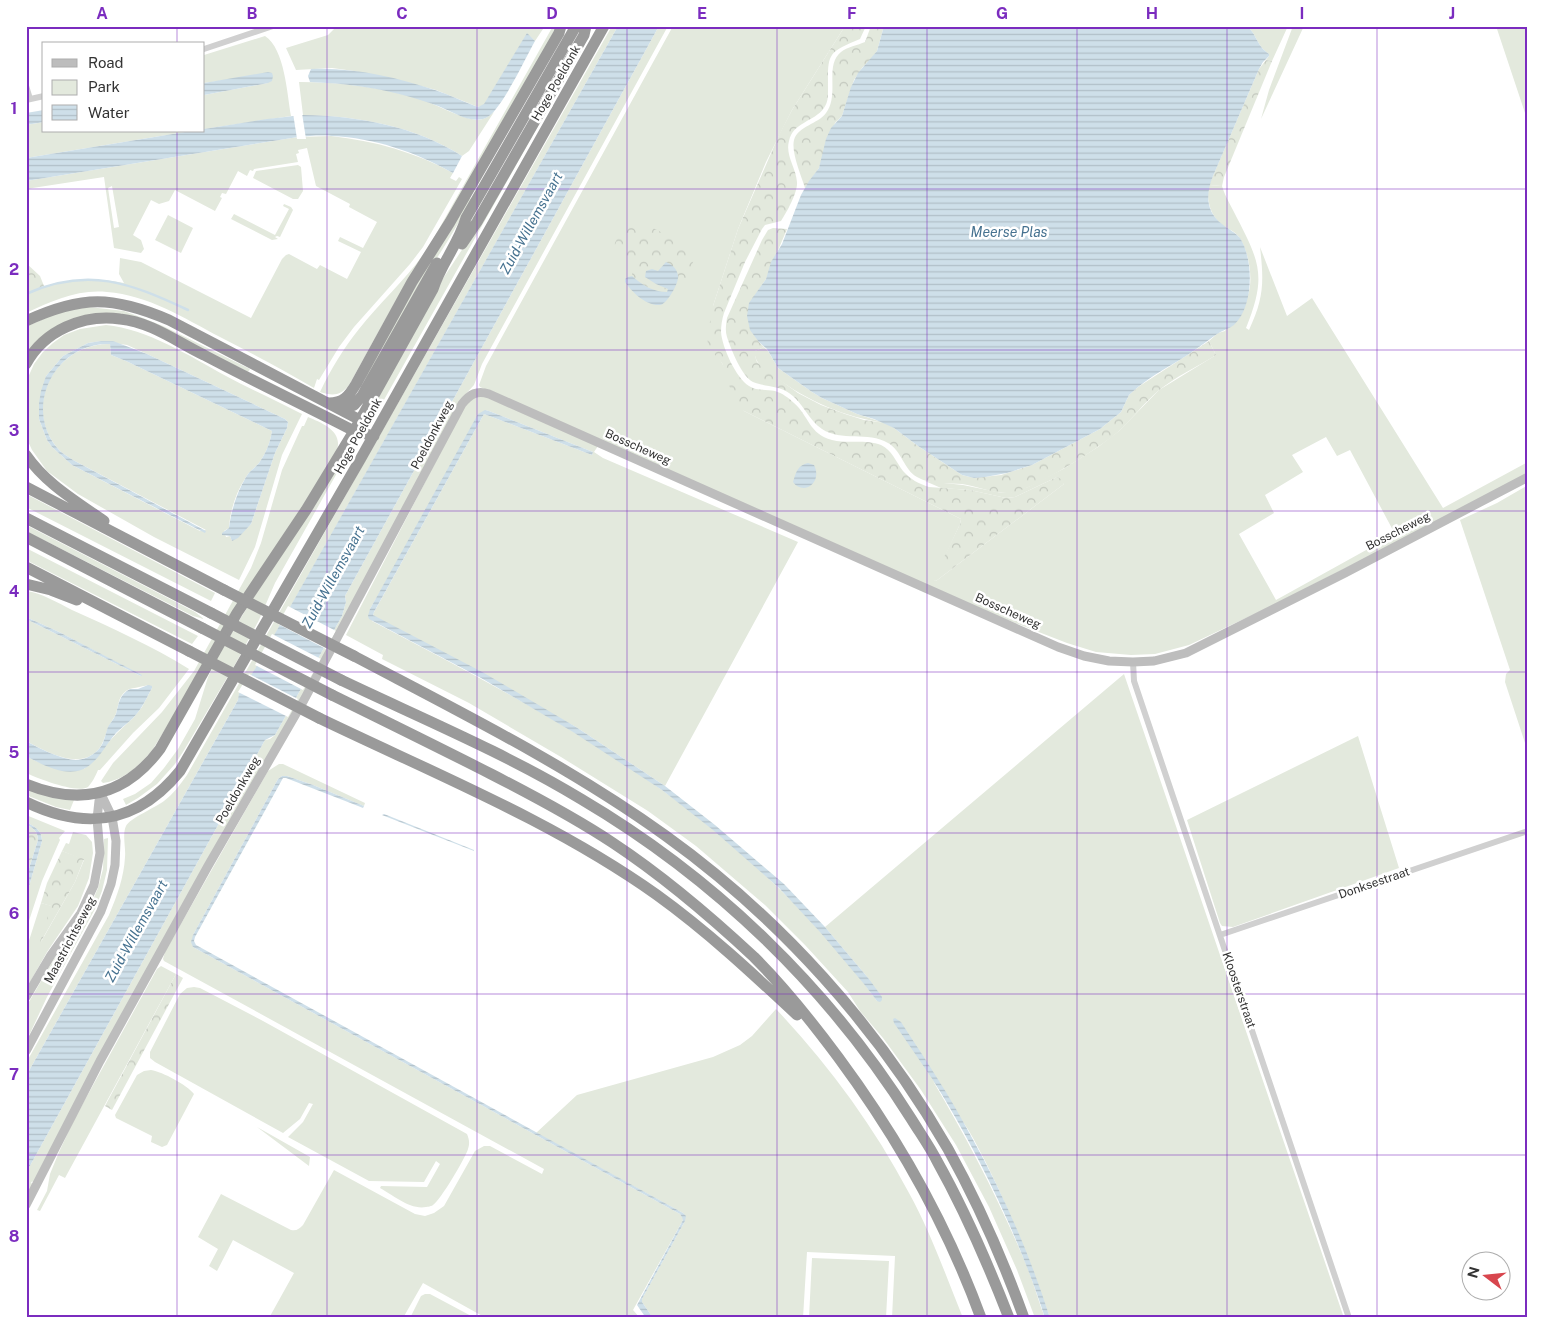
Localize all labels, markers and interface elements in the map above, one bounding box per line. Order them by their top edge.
text: A [96,4,108,23]
text: B [247,4,258,23]
text: C [396,4,408,23]
text: D [546,4,558,23]
text: E [697,4,707,23]
text: F [847,4,857,23]
text: G [996,4,1008,23]
text: H [1146,4,1158,23]
text: I [1300,4,1304,23]
text: J [1449,4,1455,23]
legend [42,42,205,132]
street label: Hoge Poeldonk [529,43,583,123]
text: Road [88,54,124,71]
text: Park [88,78,120,95]
text: 1 [11,99,17,118]
text: Water [88,104,130,121]
water label: Zuid-Willemsvaart [496,169,566,277]
water label: Meerse Plas [971,224,1048,240]
text: 2 [9,260,19,279]
street label: Hoge Poeldonk [331,395,385,476]
street label: Poeldonkweg [408,398,456,472]
text: 3 [9,421,19,440]
street label: Bosscheweg [603,426,673,468]
street label: Bosscheweg [1363,509,1433,553]
water label: Zuid-Willemsvaart [298,523,368,631]
text: 4 [9,582,20,601]
street label: Bosscheweg [973,590,1043,632]
text: 5 [9,743,20,762]
street label: Poeldonkweg [213,754,263,826]
street label: Donksestraat [1337,864,1412,902]
water label: Zuid-Willemsvaart [101,877,171,985]
street label: Maastrichtseweg [41,894,99,986]
text: 6 [9,904,19,923]
street label: Kloosterstraat [1219,950,1259,1030]
text: 7 [9,1065,19,1084]
text: 8 [9,1227,20,1246]
north arrow [1462,1252,1512,1302]
text: N [1464,1265,1483,1280]

